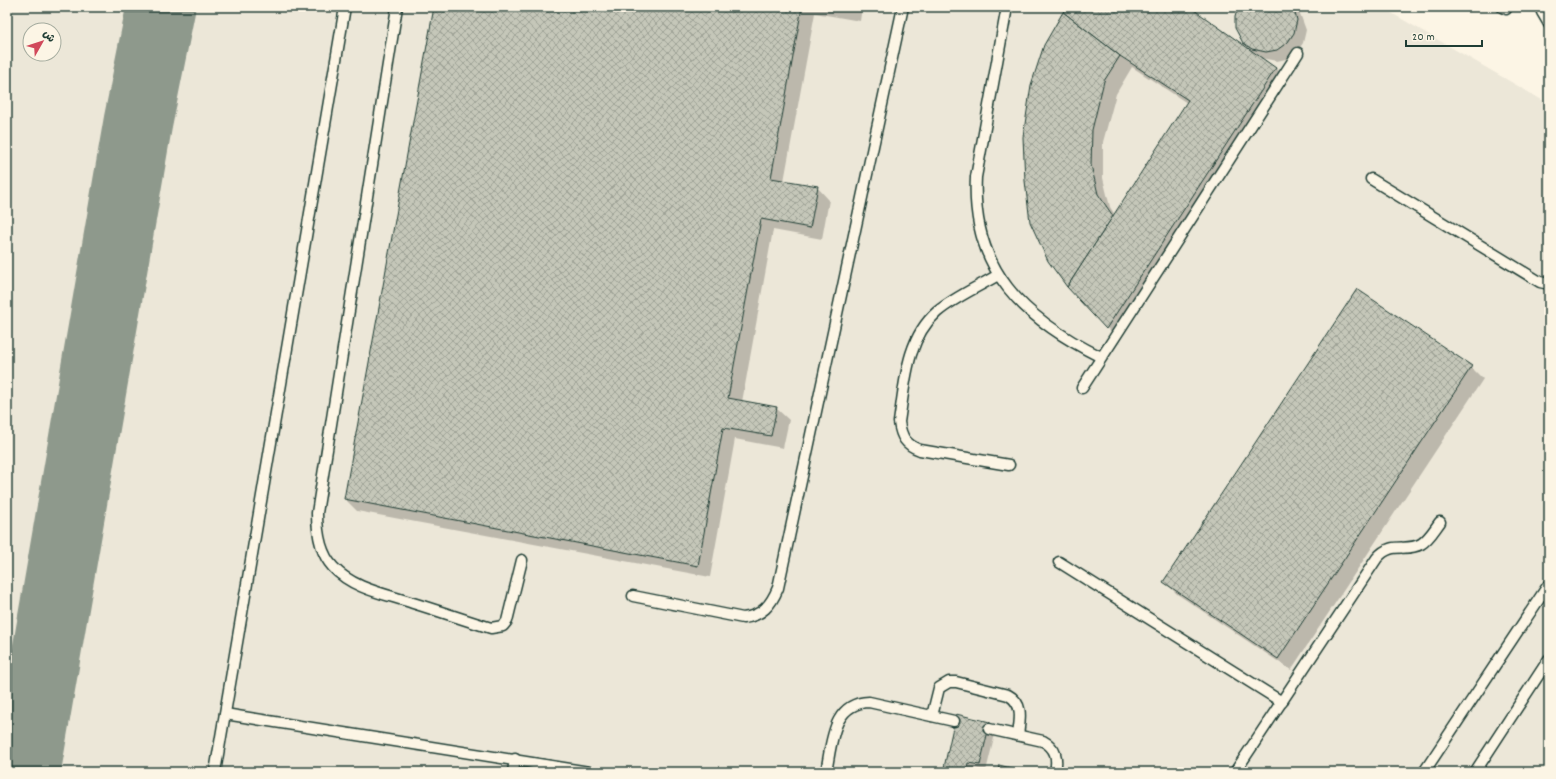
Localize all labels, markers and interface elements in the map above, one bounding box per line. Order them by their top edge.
north arrow [22,22,62,62]
scale bar [1406,22,1482,48]
text: ش [38,27,58,47]
text: 20 m [1412,29,1435,46]

